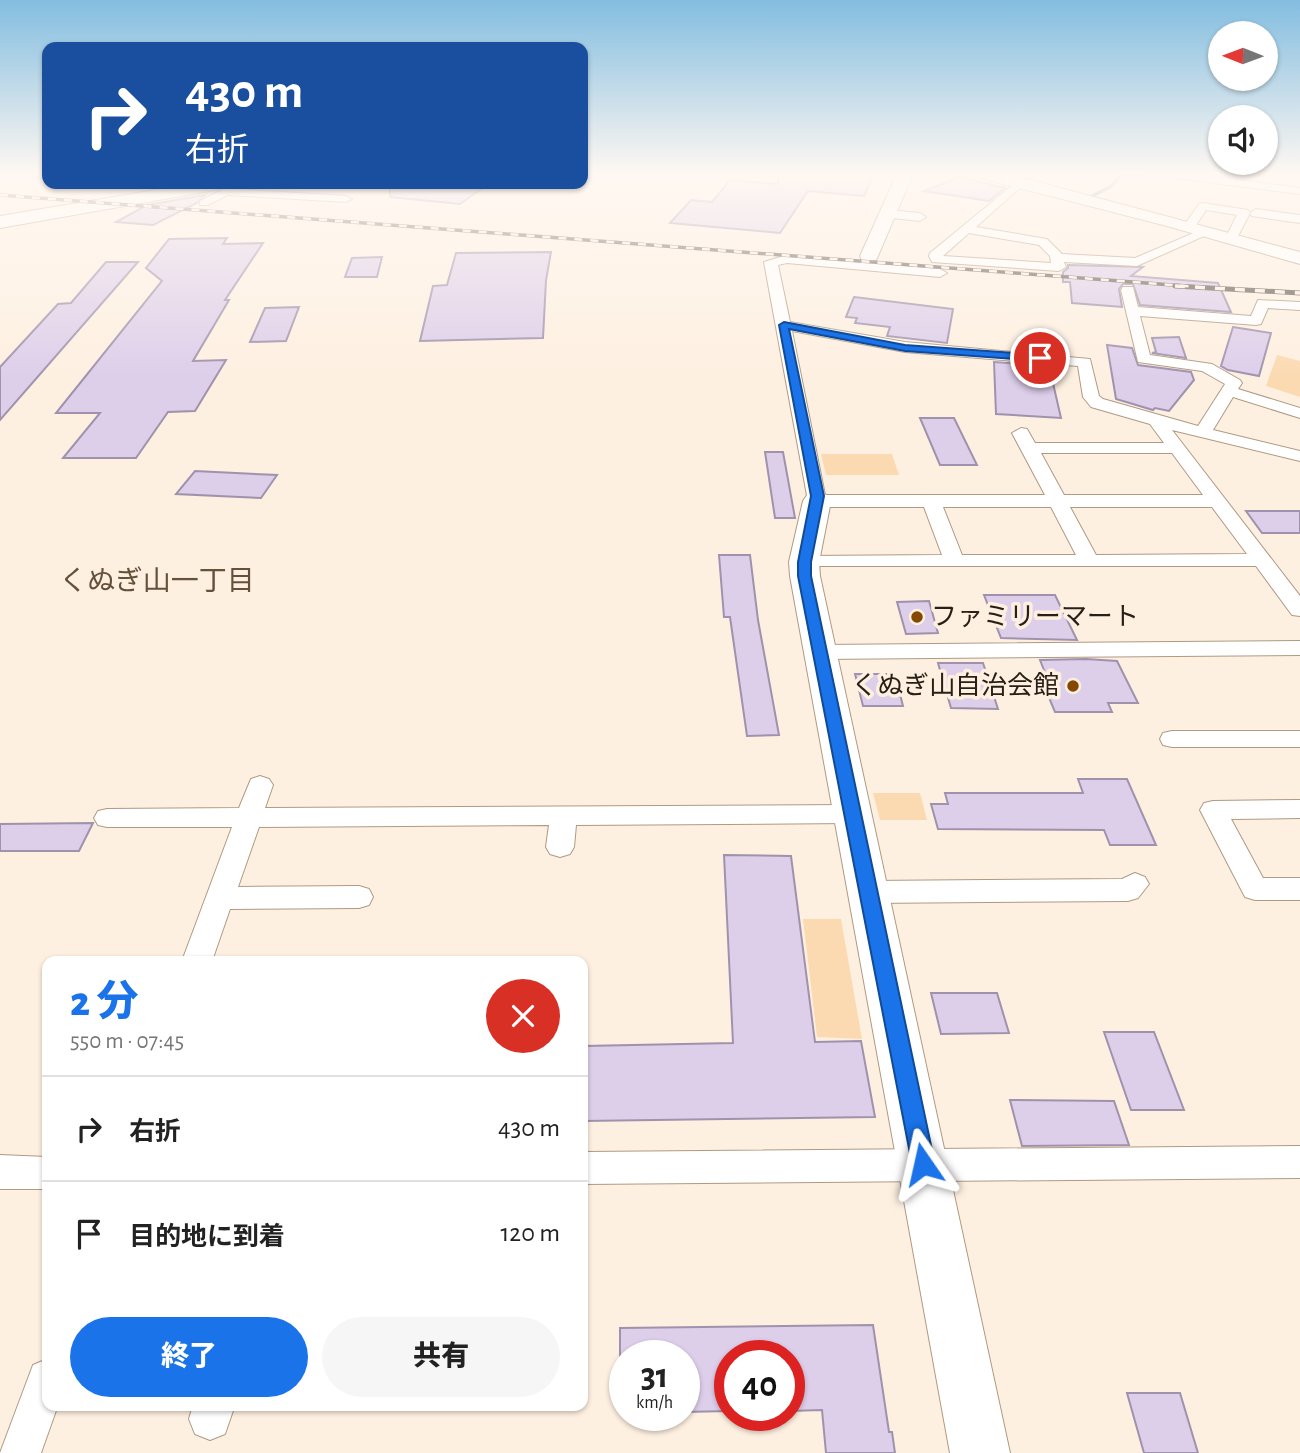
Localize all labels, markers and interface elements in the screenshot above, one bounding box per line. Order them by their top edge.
north arrow [1208,21,1278,91]
map controls [1208,21,1278,175]
text: 430 m [185,68,303,117]
icon: right [70,70,161,161]
button: sound [1208,105,1278,175]
text: 右折 [185,134,249,166]
pin [1010,328,1070,388]
icon: arrive [1021,339,1059,377]
district label: くぬぎ山一丁目 [59,566,255,596]
place label: ファミリーマート [931,604,1139,630]
marker: ファミリーマート [909,609,925,625]
place label: くぬぎ山自治会館 [852,672,1059,699]
marker: くぬぎ山自治会館 [1065,678,1081,694]
button: close [486,979,560,1053]
text: 2 分 [70,981,138,1023]
text: 550 m · 07:45 [70,1030,184,1053]
icon: right [70,1110,108,1148]
text: 430 m [498,1115,560,1141]
text: 右折 [129,1119,181,1145]
position arrow [886,1127,960,1201]
icon: arrive [70,1215,108,1253]
text: 120 m [500,1220,560,1246]
text: 目的地に到着 [129,1224,285,1250]
button: 終了 [70,1317,308,1397]
button: 共有 [322,1317,560,1397]
speed limit sign: 40 [714,1340,805,1431]
text: 31 [641,1359,668,1394]
text: km/h [636,1394,673,1412]

